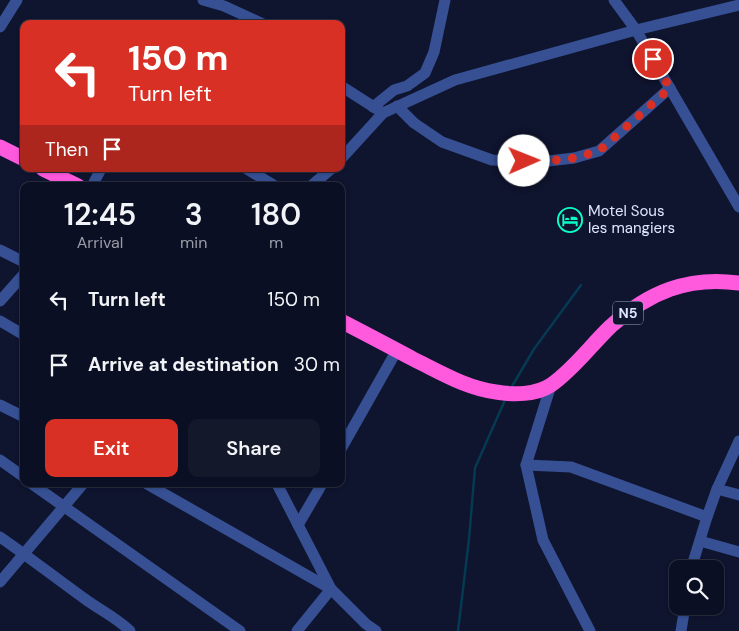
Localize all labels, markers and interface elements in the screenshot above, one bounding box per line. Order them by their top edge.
text: 150 m [128,35,228,81]
pin [632,38,674,80]
icon: left [45,40,110,105]
icon: arrive [639,45,667,73]
text: Turn left [128,79,212,108]
position arrow [497,134,549,186]
icon: arrive [98,135,126,163]
text: Then [45,137,88,162]
text: 12:45 [64,195,136,234]
text: 3 [185,195,203,234]
text: 180 [251,195,301,234]
place label: Motel Sous les mangiers [588,201,675,238]
hotel icon: Motel Sous les mangiers [557,207,583,233]
text: Arrival [77,232,123,253]
text: min [180,232,207,253]
text: m [269,232,283,253]
icon: left [45,286,73,314]
text: Turn left [88,287,166,312]
text: 150 m [268,287,320,312]
road number: N5 [613,302,643,324]
icon: arrive [45,351,73,379]
text: Arrive at destination [88,352,279,377]
text: 30 m [294,352,340,377]
button: Exit [45,419,178,477]
button: Share [188,419,320,477]
map controls [669,560,724,615]
button: search [669,560,724,615]

